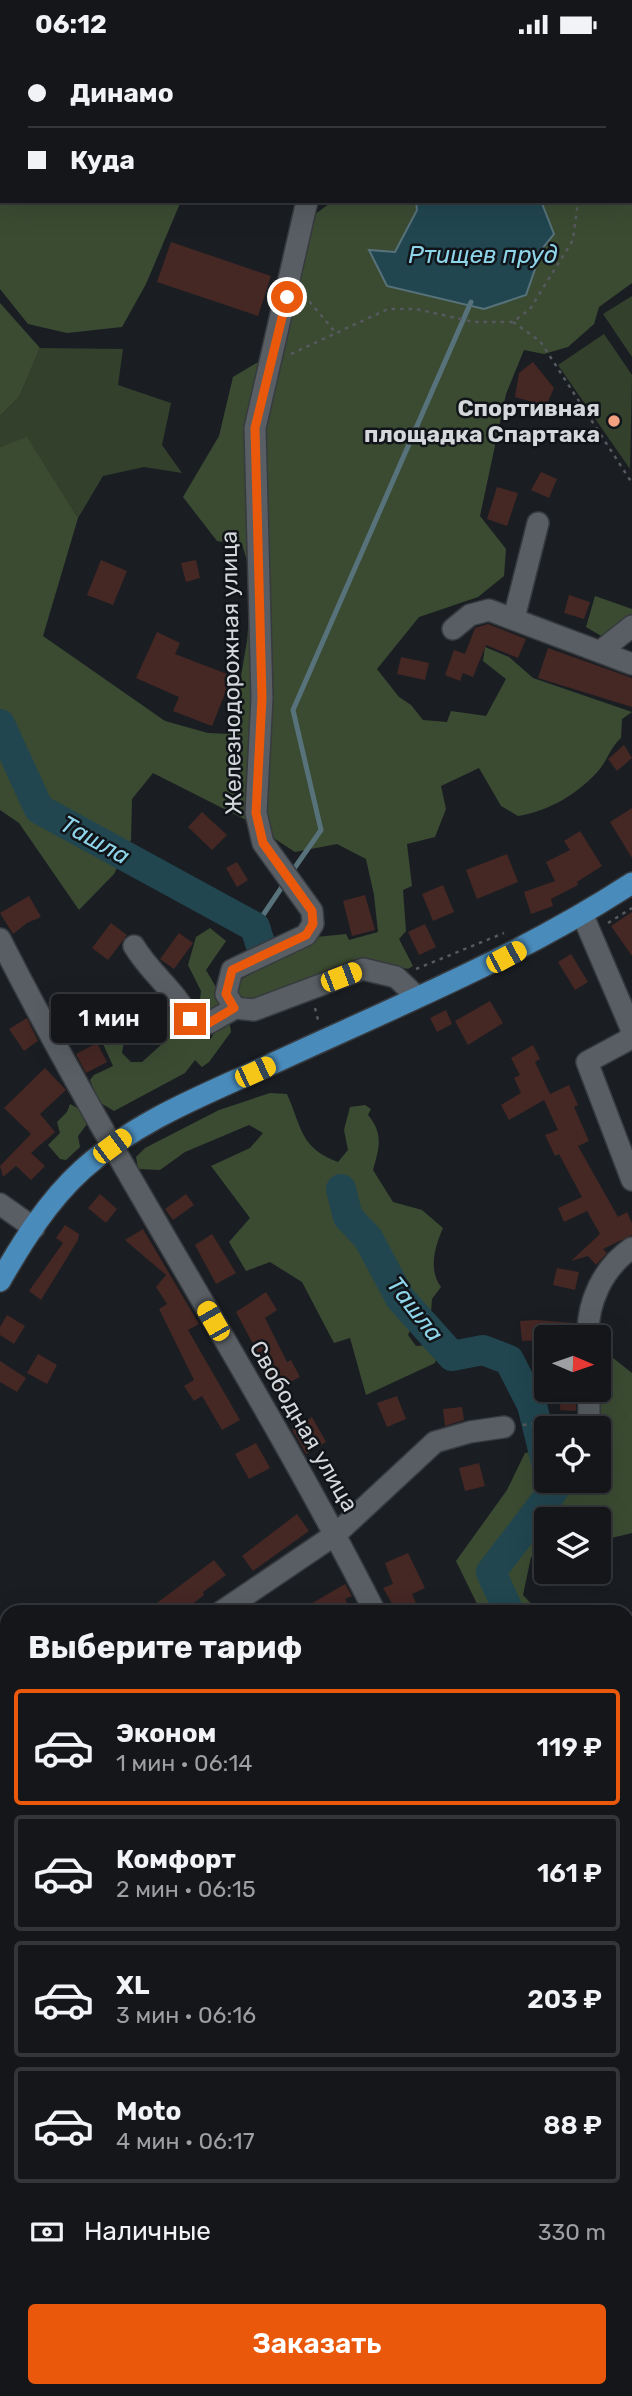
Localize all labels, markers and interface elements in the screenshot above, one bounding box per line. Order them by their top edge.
text: 06:12 [35,9,107,40]
text: Динамо [70,78,174,109]
text: Куда [70,145,135,176]
water label: Ртищев пруд [408,241,558,269]
route start [271,281,303,313]
place label: Спортивная площадка Спартака [364,394,600,448]
marker: Спортивная площадка Спартака [606,413,622,429]
street label: Железнодорожная улица [215,531,247,815]
water label: Ташла [56,810,134,870]
car [483,938,530,976]
car [318,960,365,994]
callout: 1 мин [50,995,166,1044]
route end [174,1003,206,1035]
text: 1 мин [78,1004,140,1032]
car [232,1054,279,1090]
car [89,1125,136,1167]
water label: Ташла [381,1271,449,1347]
car [194,1298,233,1344]
north arrow [534,1325,611,1402]
map controls [534,1325,611,1584]
street label: Свободная улица [244,1336,364,1516]
button: locate [534,1416,611,1493]
button: layers [534,1507,611,1584]
text: Выберите тариф [28,1628,302,1666]
icon: car [32,1716,95,1779]
text: Эконом [116,1718,216,1749]
text: 119 ₽ [537,1732,602,1763]
text: 1 мин · 06:14 [116,1749,253,1777]
icon: car [32,1842,95,1905]
text: Комфорт [116,1844,236,1875]
text: 161 ₽ [537,1858,602,1889]
text: 2 мин · 06:15 [116,1875,256,1903]
icon: car [32,1968,95,2031]
text: XL [116,1970,149,2001]
text: 203 ₽ [527,1984,602,2015]
text: 3 мин · 06:16 [116,2001,256,2029]
icon: car [32,2094,95,2157]
text: Moto [116,2096,181,2127]
text: 88 ₽ [543,2110,602,2141]
text: 4 мин · 06:17 [116,2127,254,2155]
icon: cash [28,2213,66,2251]
text: Наличные [84,2216,211,2247]
text: 330 m [538,2218,606,2246]
button: Заказать [28,2304,606,2384]

